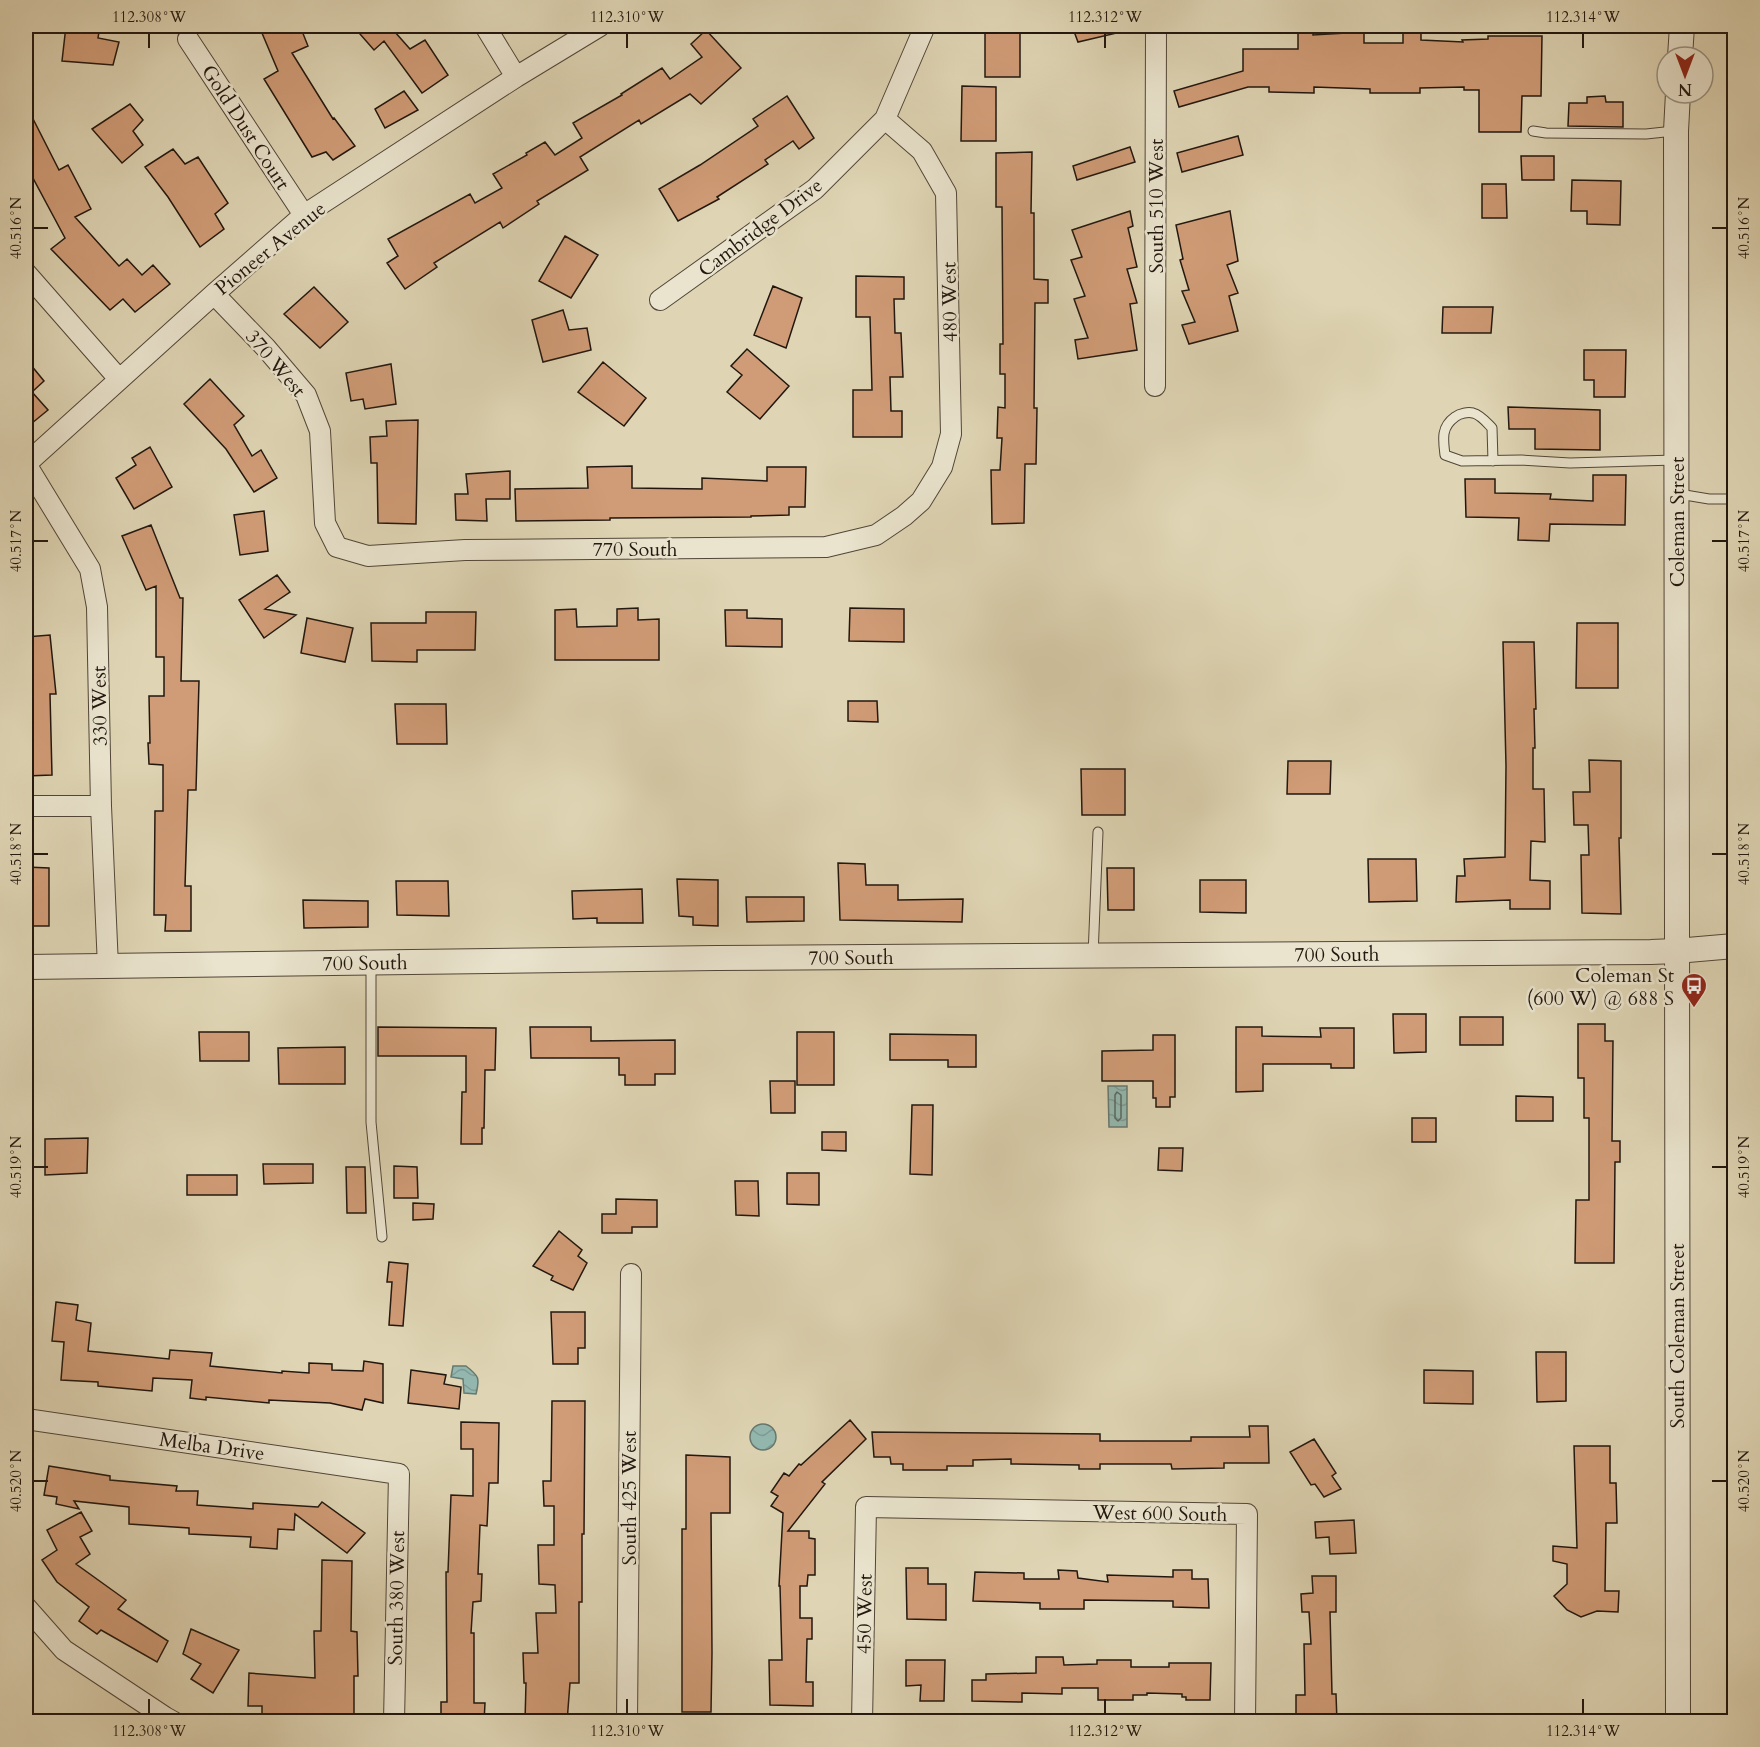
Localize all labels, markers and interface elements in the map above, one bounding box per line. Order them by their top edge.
text: 112.308°W [112,7,187,27]
text: 112.310°W [590,7,665,27]
text: 112.312°W [1068,7,1143,27]
text: 112.314°W [1546,7,1621,27]
north arrow [1655,45,1715,105]
street label: Gold Dust Court [195,60,296,196]
text: N [1678,78,1692,100]
street label: South 510 West [1143,138,1170,273]
street label: Cambridge Drive [693,172,828,283]
street label: Pioneer Avenue [209,195,331,301]
text: 40.516°N [6,196,26,259]
text: 40.516°N [1734,196,1754,259]
street label: 480 West [935,261,964,342]
street label: 370 West [239,324,312,403]
street label: Coleman Street [1664,456,1691,587]
text: 40.517°N [6,509,26,572]
text: 40.517°N [1734,509,1754,572]
street label: 770 South [592,536,678,563]
street label: 330 West [85,665,114,746]
text: 40.518°N [6,822,26,885]
text: 40.518°N [1734,822,1754,885]
street label: 700 South [1294,941,1380,968]
street label: 700 South [808,944,894,971]
street label: 700 South [322,949,408,977]
place label: Coleman St (600 W) @ 688 S [1527,962,1675,1012]
bus stop icon: Coleman St (600 W) @ 688 S [1679,971,1709,1009]
text: 40.519°N [6,1135,26,1198]
text: 40.519°N [1734,1135,1754,1198]
street label: South Coleman Street [1664,1243,1691,1429]
street label: Melba Drive [158,1426,266,1467]
street label: South 425 West [616,1430,643,1565]
text: 40.520°N [6,1449,26,1512]
text: 40.520°N [1734,1449,1754,1512]
street label: West 600 South [1091,1499,1228,1528]
street label: South 380 West [382,1530,411,1666]
street label: 450 West [850,1573,879,1654]
text: 112.308°W [112,1721,187,1741]
text: 112.310°W [590,1721,665,1741]
text: 112.312°W [1068,1721,1143,1741]
text: 112.314°W [1546,1721,1621,1741]

